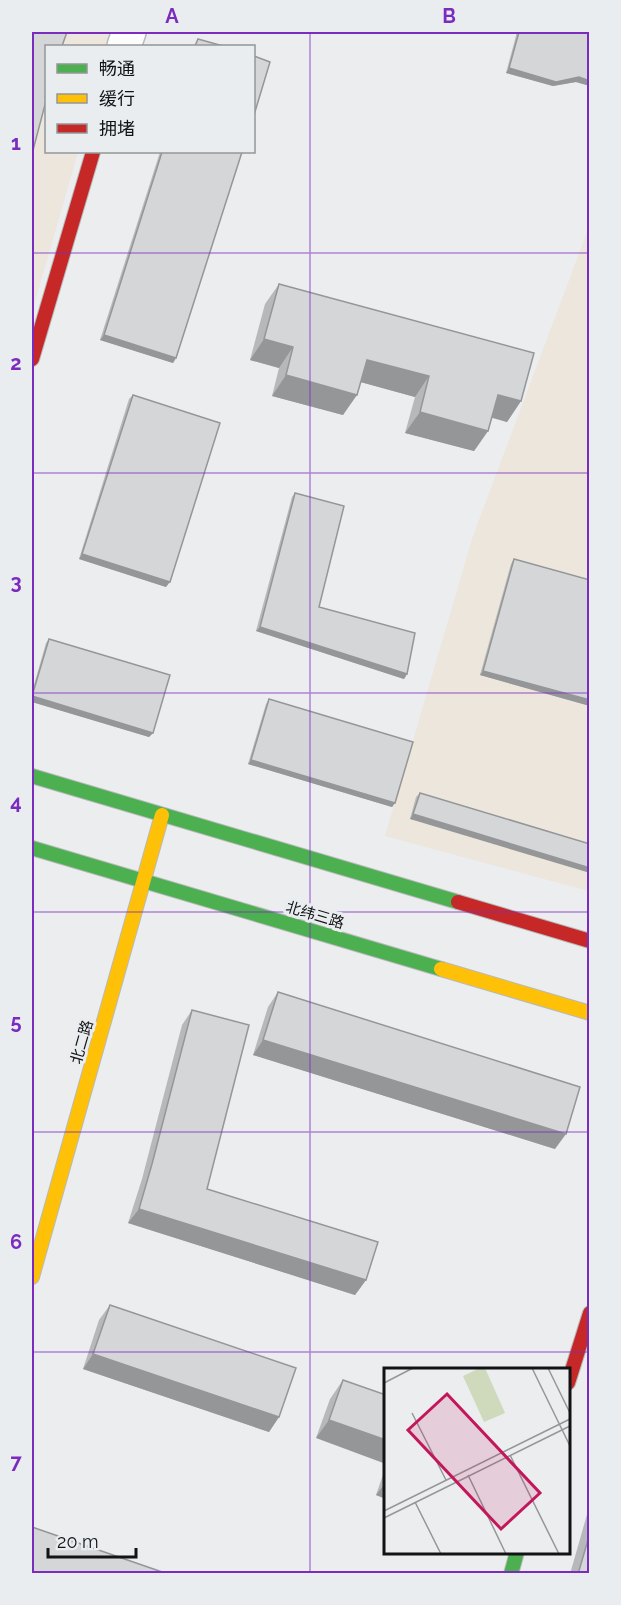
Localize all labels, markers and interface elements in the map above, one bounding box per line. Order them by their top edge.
text: A [165,4,179,28]
text: B [442,4,456,28]
legend [45,45,255,153]
text: 畅通 [99,58,135,79]
text: 缓行 [99,88,135,109]
text: 拥堵 [99,118,135,139]
text: 1 [11,131,21,155]
text: 2 [10,351,22,375]
text: 3 [10,570,22,594]
text: 4 [10,790,22,814]
street label: 北纬三路 [284,898,346,932]
text: 5 [10,1010,22,1034]
street label: 北二路 [67,1018,97,1066]
text: 6 [10,1230,22,1254]
inset map [384,1368,570,1554]
text: 7 [10,1450,22,1474]
scale bar [48,1521,136,1559]
text: 20 m [57,1531,99,1552]

